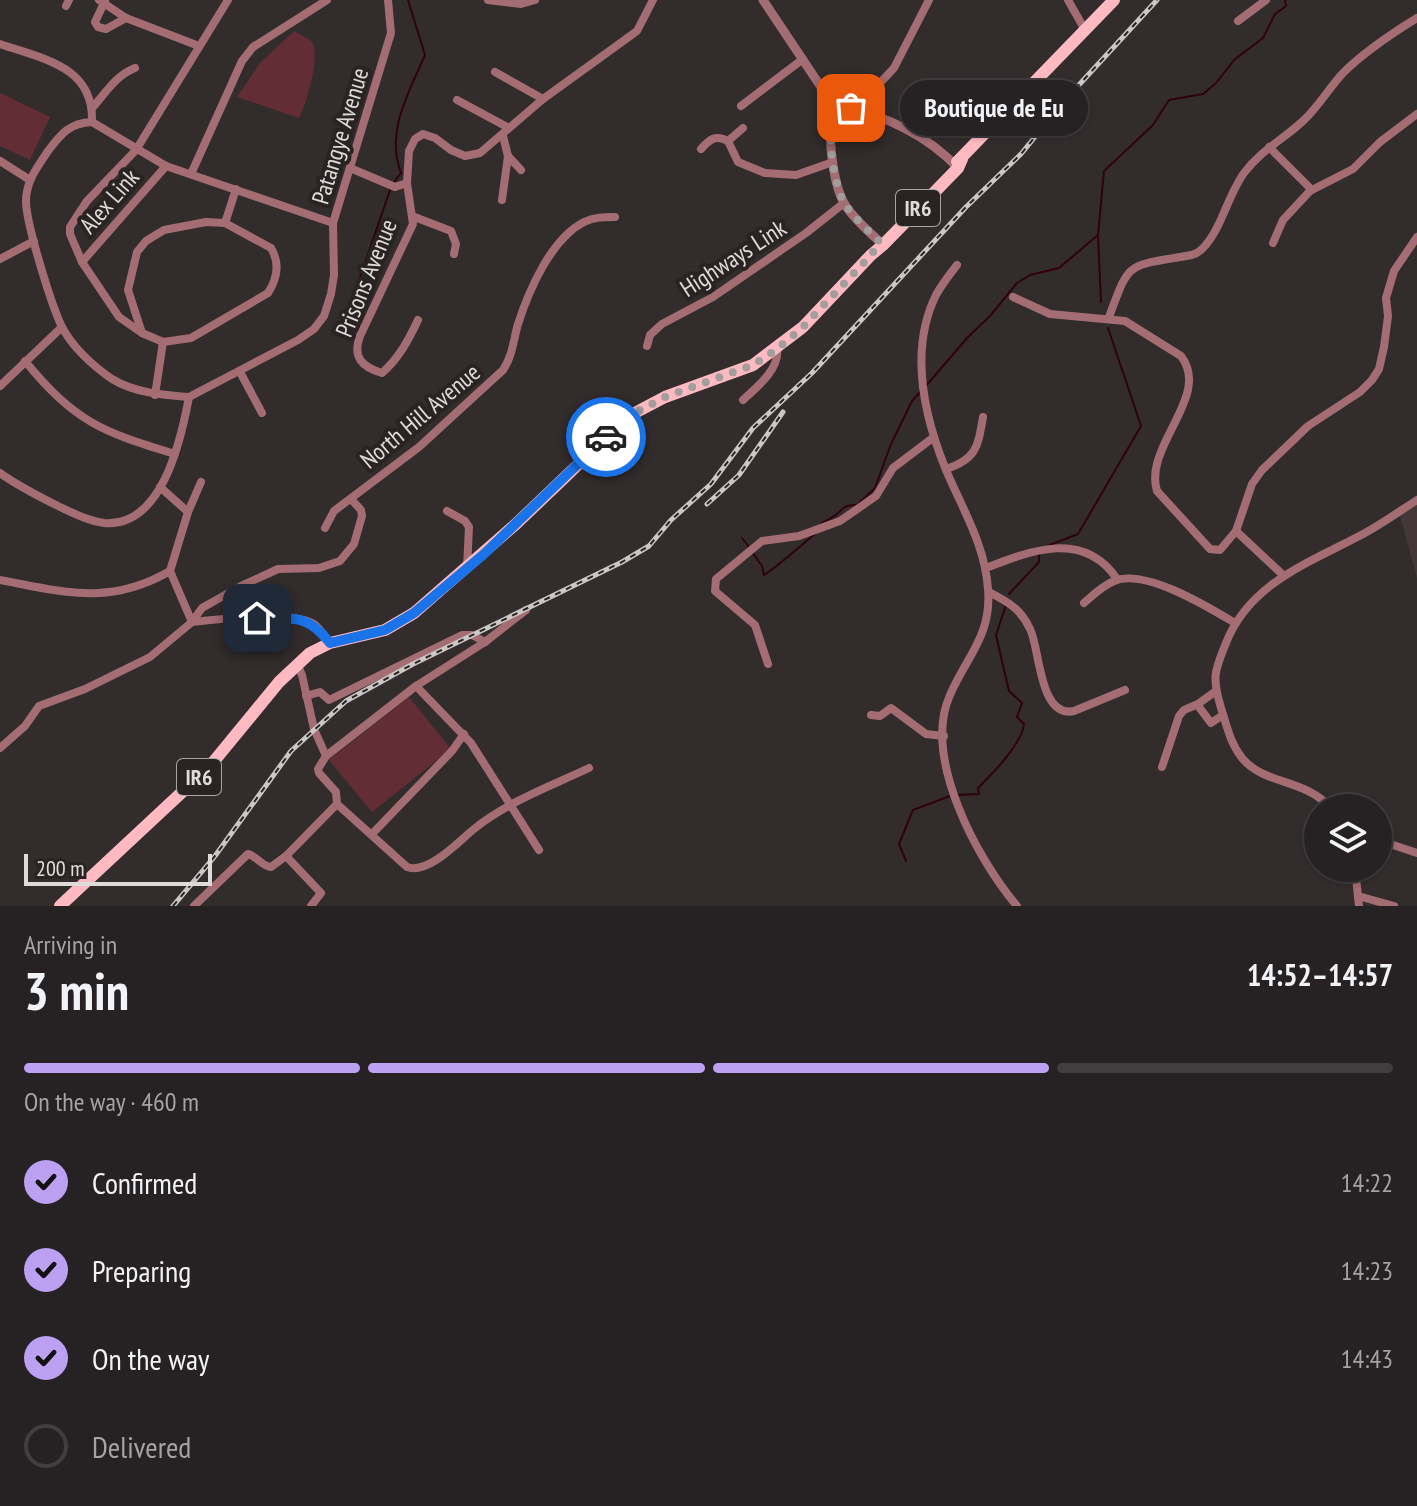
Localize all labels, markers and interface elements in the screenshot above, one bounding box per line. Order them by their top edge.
street label: Patangye Avenue [305,64,375,208]
pin [817,74,885,142]
callout: Boutique de Eu [899,80,1087,136]
icon: bag [829,86,873,130]
text: Boutique de Eu [924,91,1064,124]
street label: Alex Link [72,162,146,240]
road number: IR6 [896,190,940,226]
street label: Highways Link [674,212,792,304]
street label: Prisons Avenue [328,215,404,341]
street label: North Hill Avenue [354,357,486,475]
courier [566,397,646,477]
icon: car [584,415,628,459]
pin [223,584,291,652]
icon: home [235,596,279,640]
road number: IR6 [177,759,221,795]
map controls [1304,794,1392,882]
button: layers [1304,794,1392,882]
scale bar [24,850,212,886]
text: 200 m [36,854,85,882]
text: Arriving in [24,928,117,961]
text: 14:52–14:57 [1247,955,1393,994]
text: 3 min [24,957,129,1024]
text: On the way · 460 m [24,1085,199,1118]
icon: check [24,1160,68,1204]
text: Confirmed [92,1163,197,1202]
text: 14:22 [1341,1166,1393,1199]
icon: check [24,1248,68,1292]
text: Preparing [92,1251,191,1290]
text: 14:23 [1341,1254,1393,1287]
icon: check [24,1336,68,1380]
text: On the way [92,1339,209,1378]
text: 14:43 [1341,1342,1393,1375]
text: Delivered [92,1427,191,1466]

